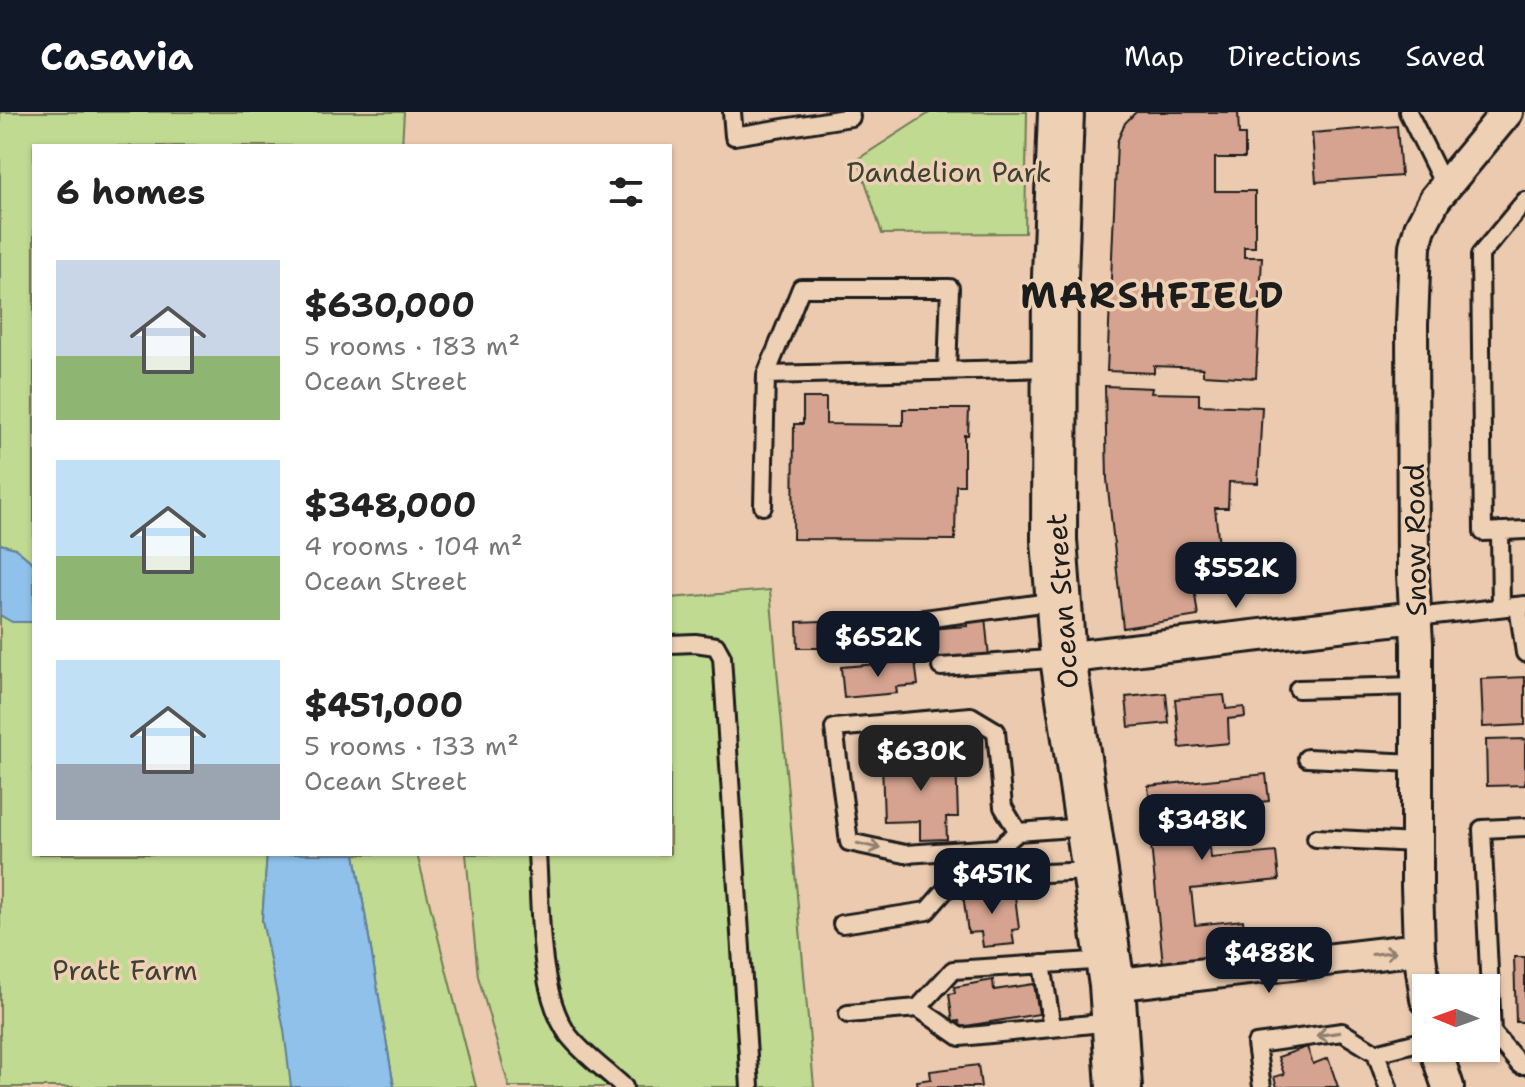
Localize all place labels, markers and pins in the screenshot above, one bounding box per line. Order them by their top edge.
pin: $552K [1180,542,1292,610]
pin: $652K [822,611,934,679]
pin: $630K [865,725,977,793]
pin: $348K [1146,794,1258,862]
pin: $451K [936,848,1048,916]
pin: $488K [1213,927,1325,995]

